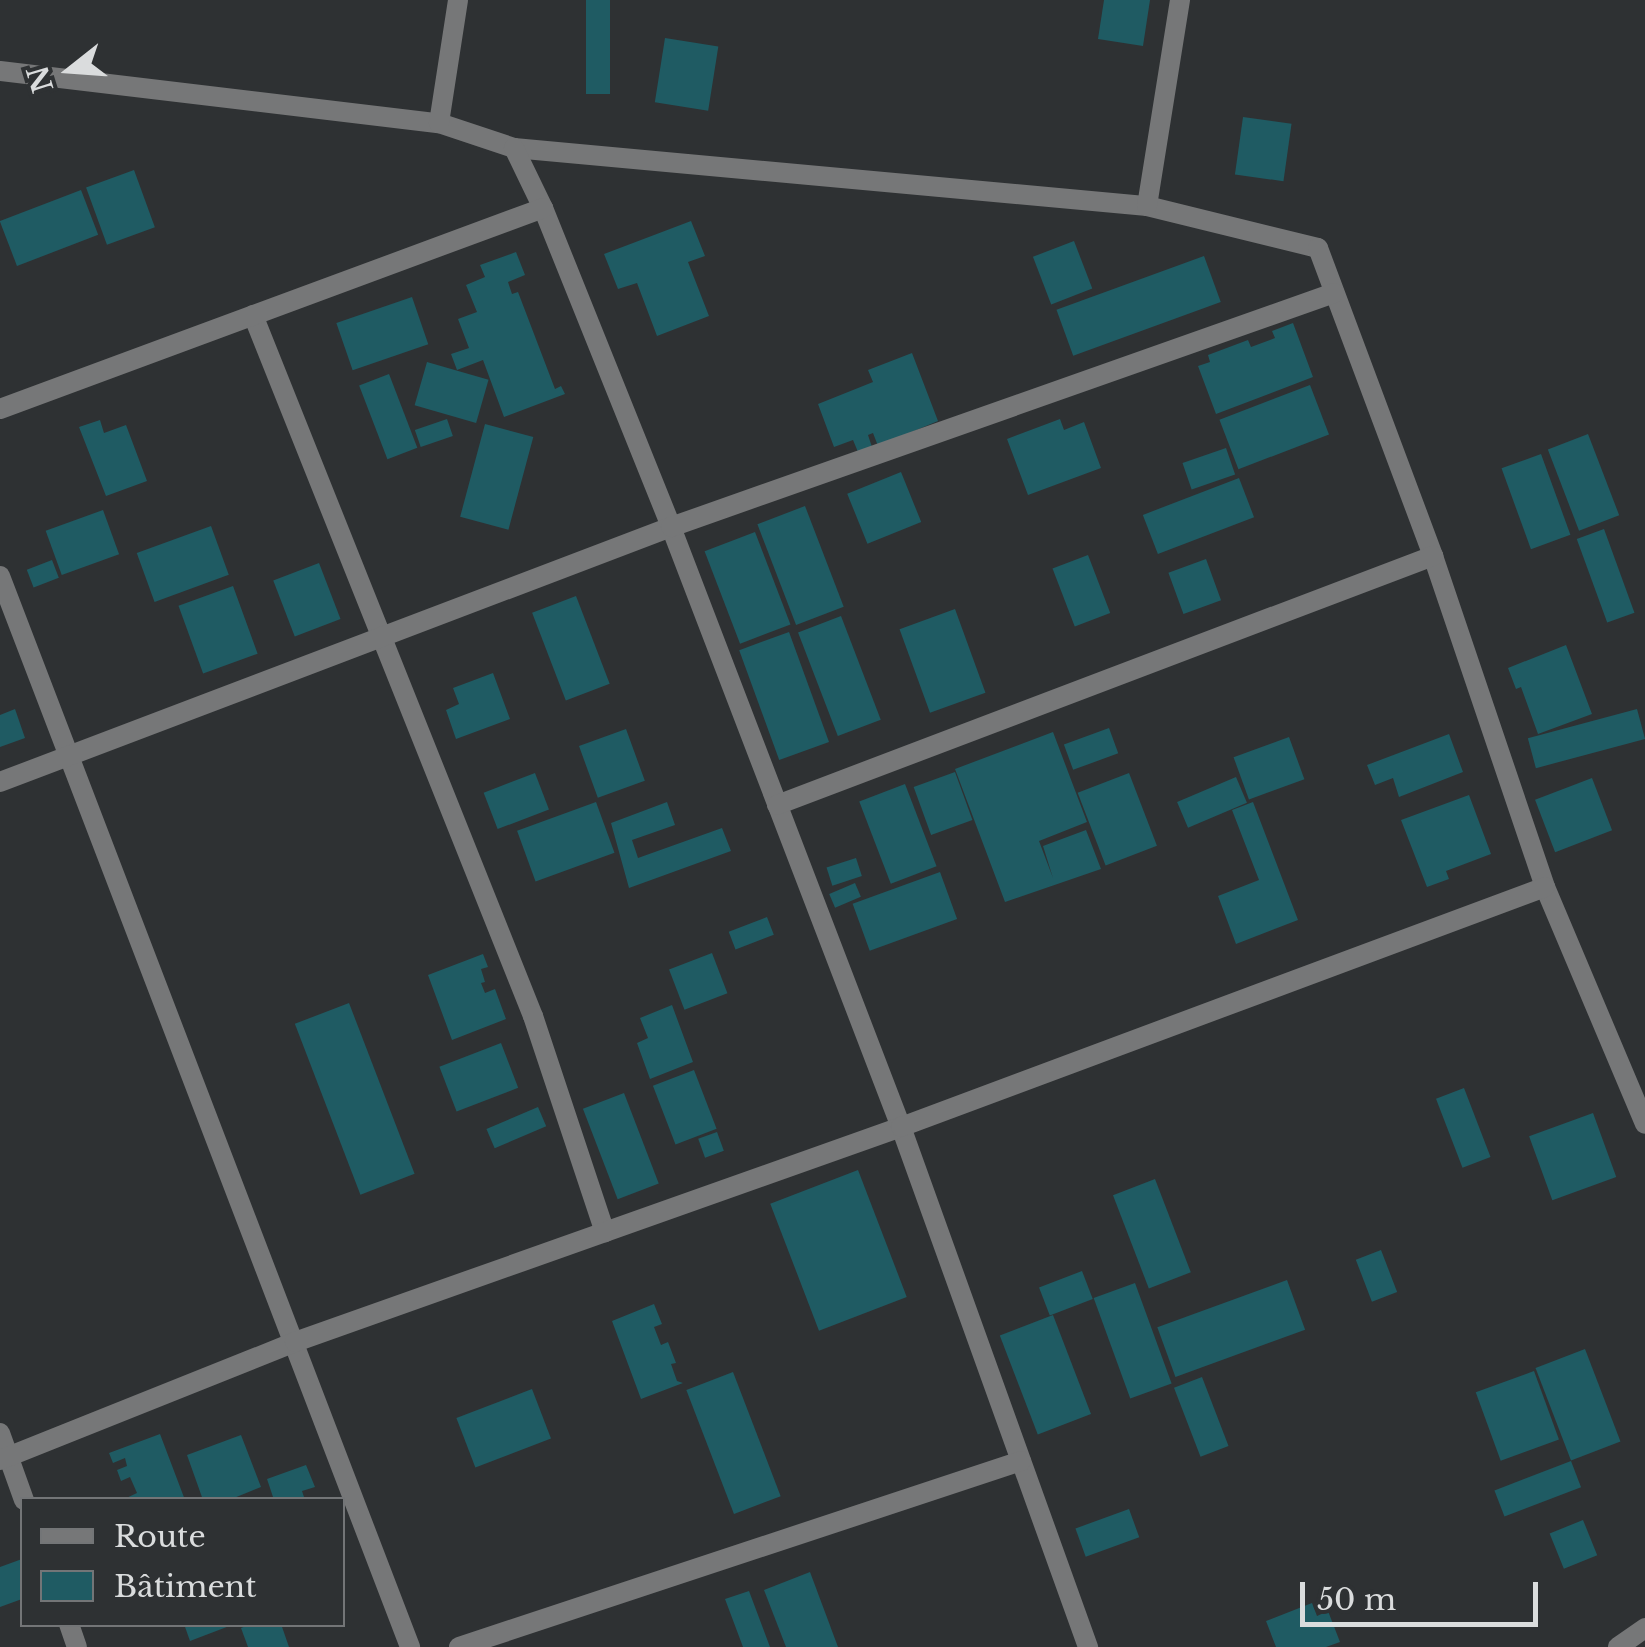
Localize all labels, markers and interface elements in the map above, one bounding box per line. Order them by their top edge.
north arrow [20,20,120,120]
text: N [20,61,61,97]
legend [20,1497,345,1627]
text: Route [114,1518,206,1555]
scale bar [1305,1562,1542,1624]
text: Bâtiment [114,1568,257,1605]
text: 50 m [1317,1581,1396,1618]

